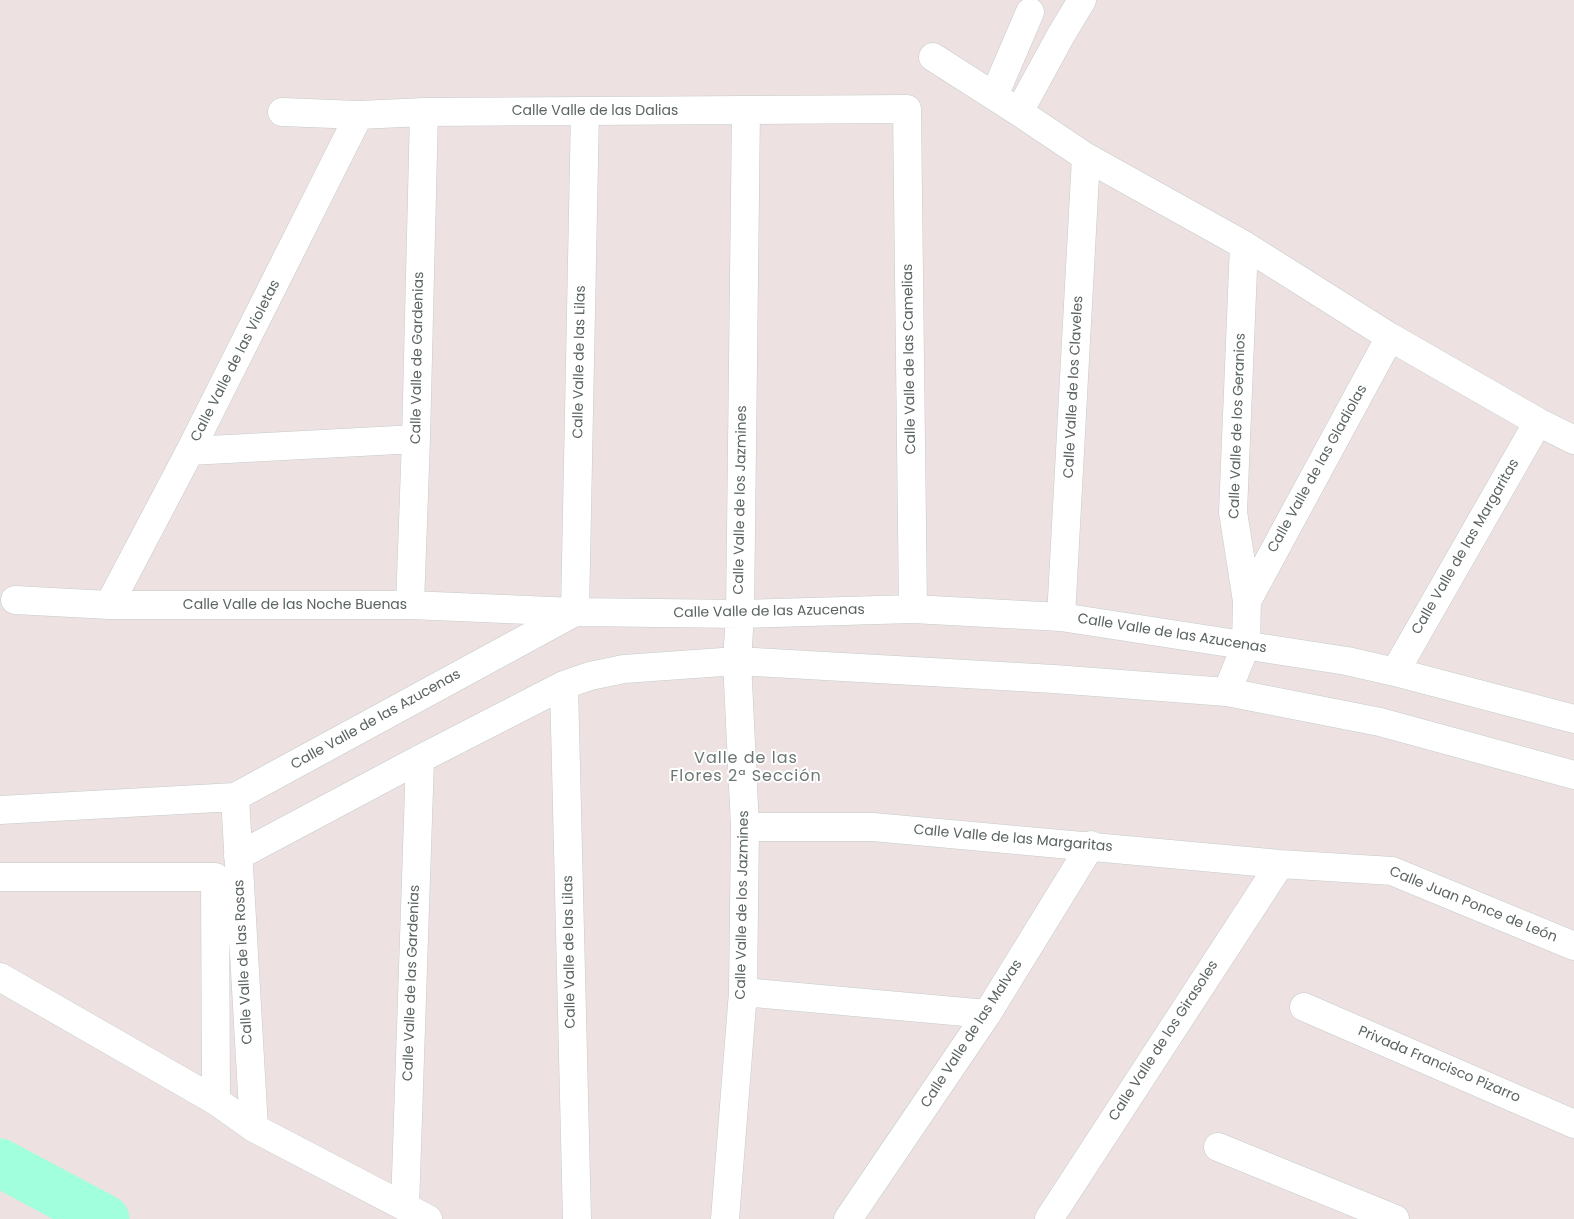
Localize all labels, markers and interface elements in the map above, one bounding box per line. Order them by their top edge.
street label: Calle Valle de las Dalias [512,103,678,119]
street label: Calle Valle de las Camelias [900,264,920,454]
street label: Calle Valle de Gardenias [408,272,428,444]
street label: Calle Valle de las Violetas [188,277,284,445]
street label: Calle Valle de las Lilas [570,285,590,439]
street label: Calle Valle de los Claveles [1061,295,1087,479]
street label: Calle Valle de los Geranios [1226,333,1250,519]
street label: Calle Valle de las Gladiolas [1265,382,1371,556]
street label: Calle Valle de los Jazmines [731,405,751,595]
street label: Calle Valle de las Margaritas [1409,456,1523,638]
street label: Calle Valle de las Noche Buenas [183,597,407,613]
street label: Calle Valle de las Azucenas [673,602,865,622]
street label: Calle Valle de las Azucenas [1076,611,1268,657]
street label: Calle Valle de las Azucenas [288,666,464,774]
district label: Valle de las Flores 2ª Sección [679,749,813,787]
street label: Calle Valle de los Jazmines [733,810,753,1000]
street label: Calle Valle de las Margaritas [913,822,1113,856]
street label: Calle Juan Ponce de León [1387,864,1559,946]
street label: Calle Valle de las Lilas [560,875,580,1029]
street label: Calle Valle de las Rosas [231,879,257,1045]
street label: Calle Valle de las Gardenias [400,884,424,1082]
street label: Calle Valle de las Malvas [918,957,1026,1111]
street label: Calle Valle de los Girasoles [1106,958,1222,1124]
street label: Privada Francisco Pizarro [1355,1023,1523,1107]

